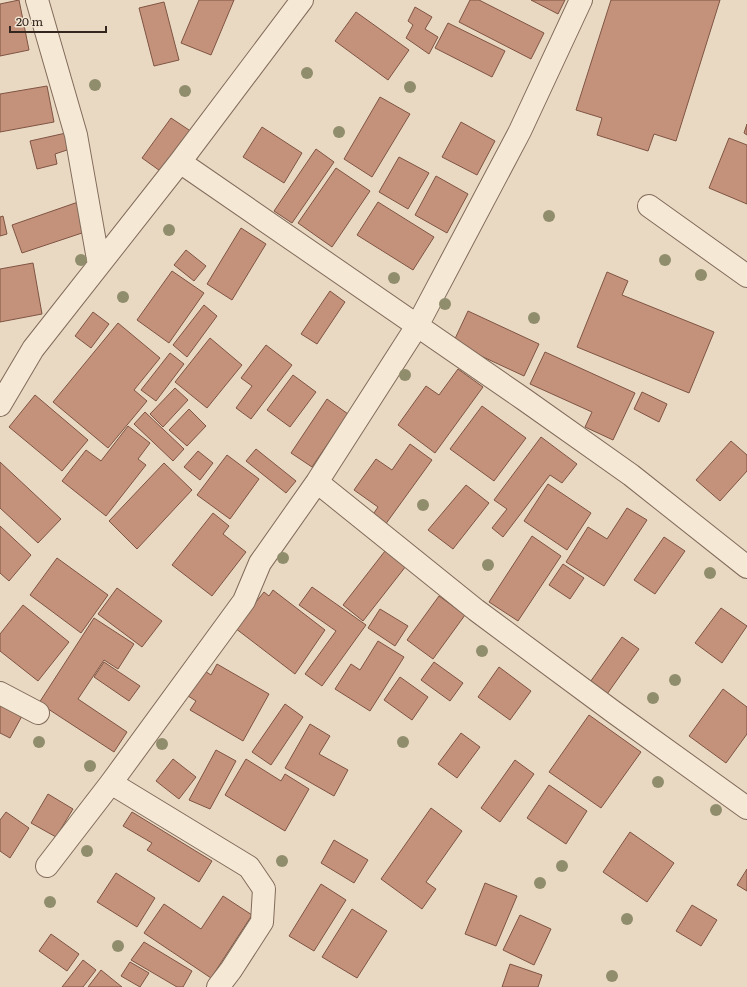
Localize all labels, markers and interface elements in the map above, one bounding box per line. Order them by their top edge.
scale bar [10,8,106,34]
text: 20 m [16,12,43,30]

